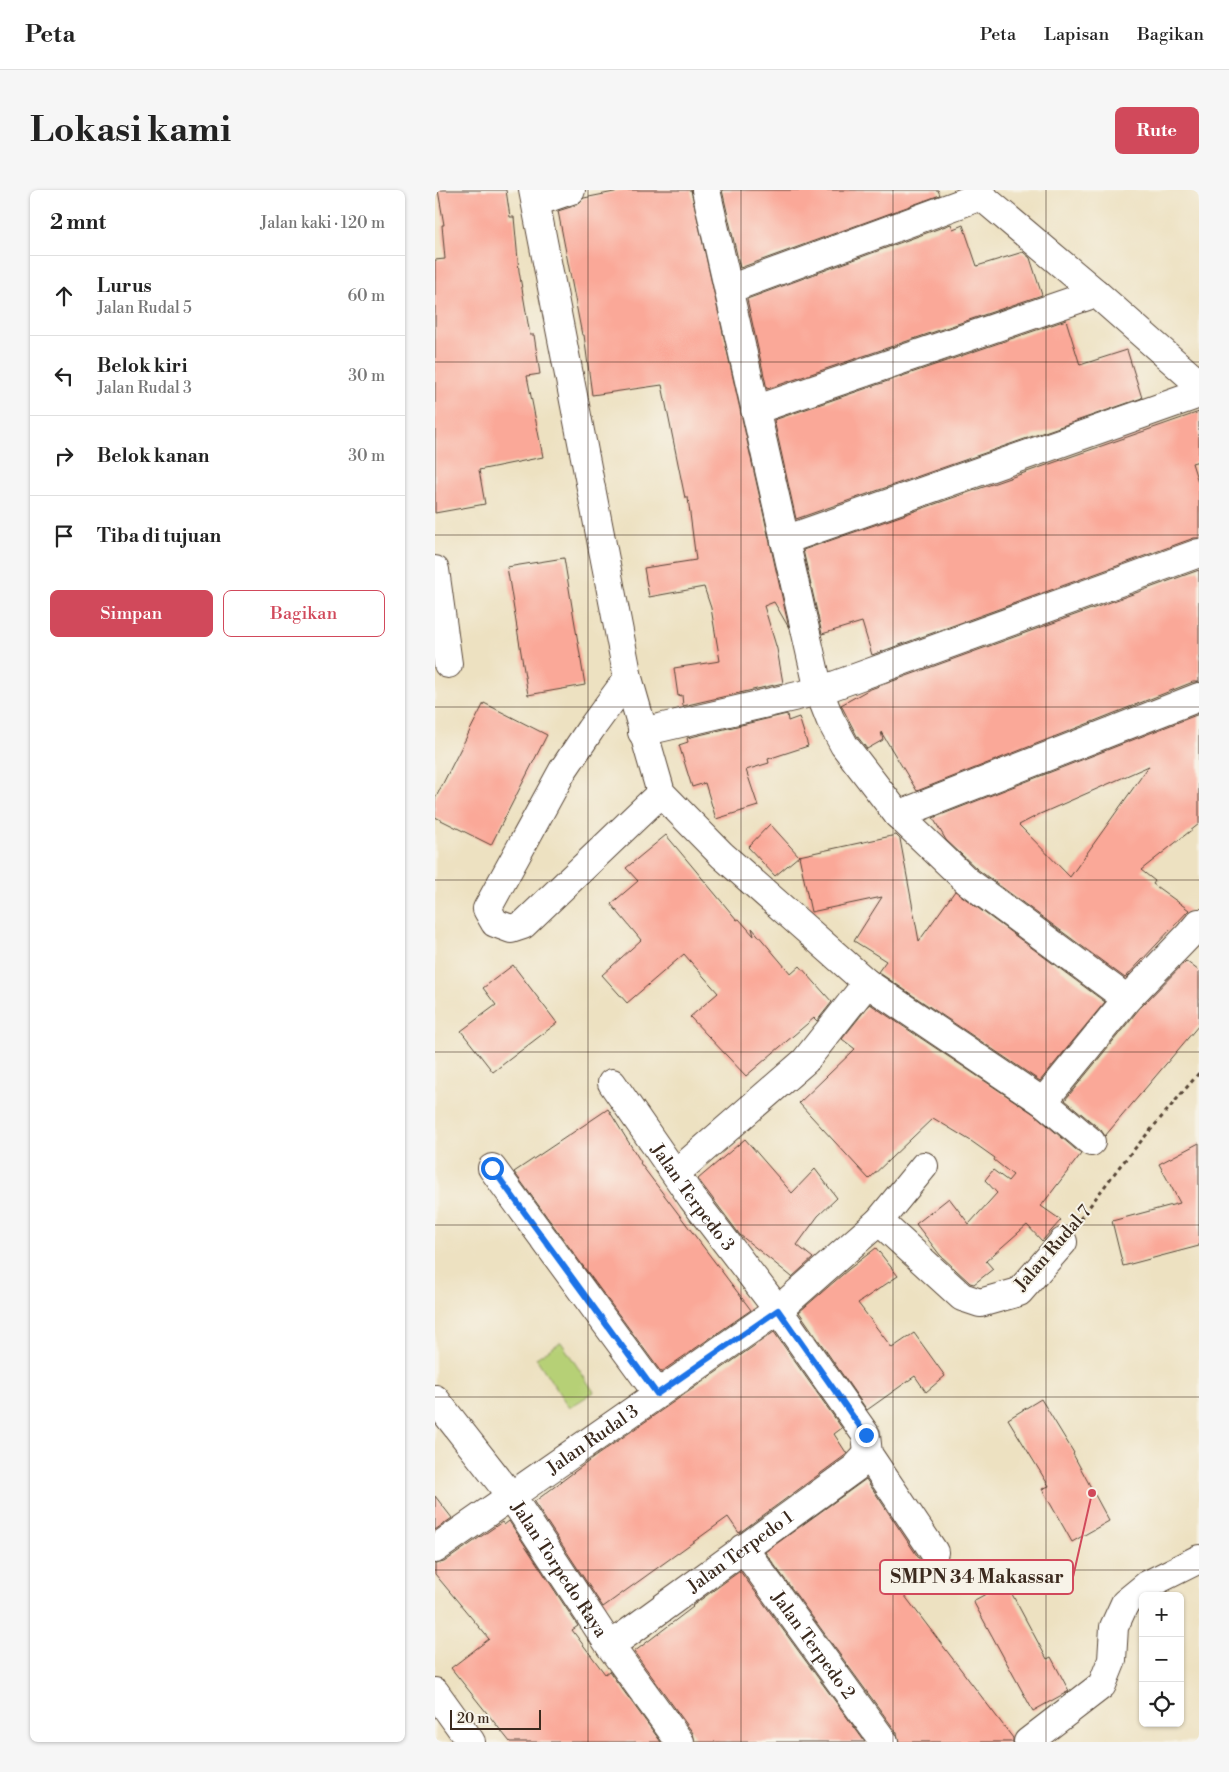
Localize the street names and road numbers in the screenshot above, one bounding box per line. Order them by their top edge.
street label: Jalan Terpedo 3 [646,1138,740,1256]
street label: Jalan Rudal 7 [1009,1201,1096,1296]
street label: Jalan Rudal 3 [541,1399,643,1480]
street label: Jalan Torpedo Raya [506,1496,613,1642]
street label: Jalan Terpedo 1 [682,1505,798,1598]
street label: Jalan Terpedo 2 [766,1586,860,1704]

